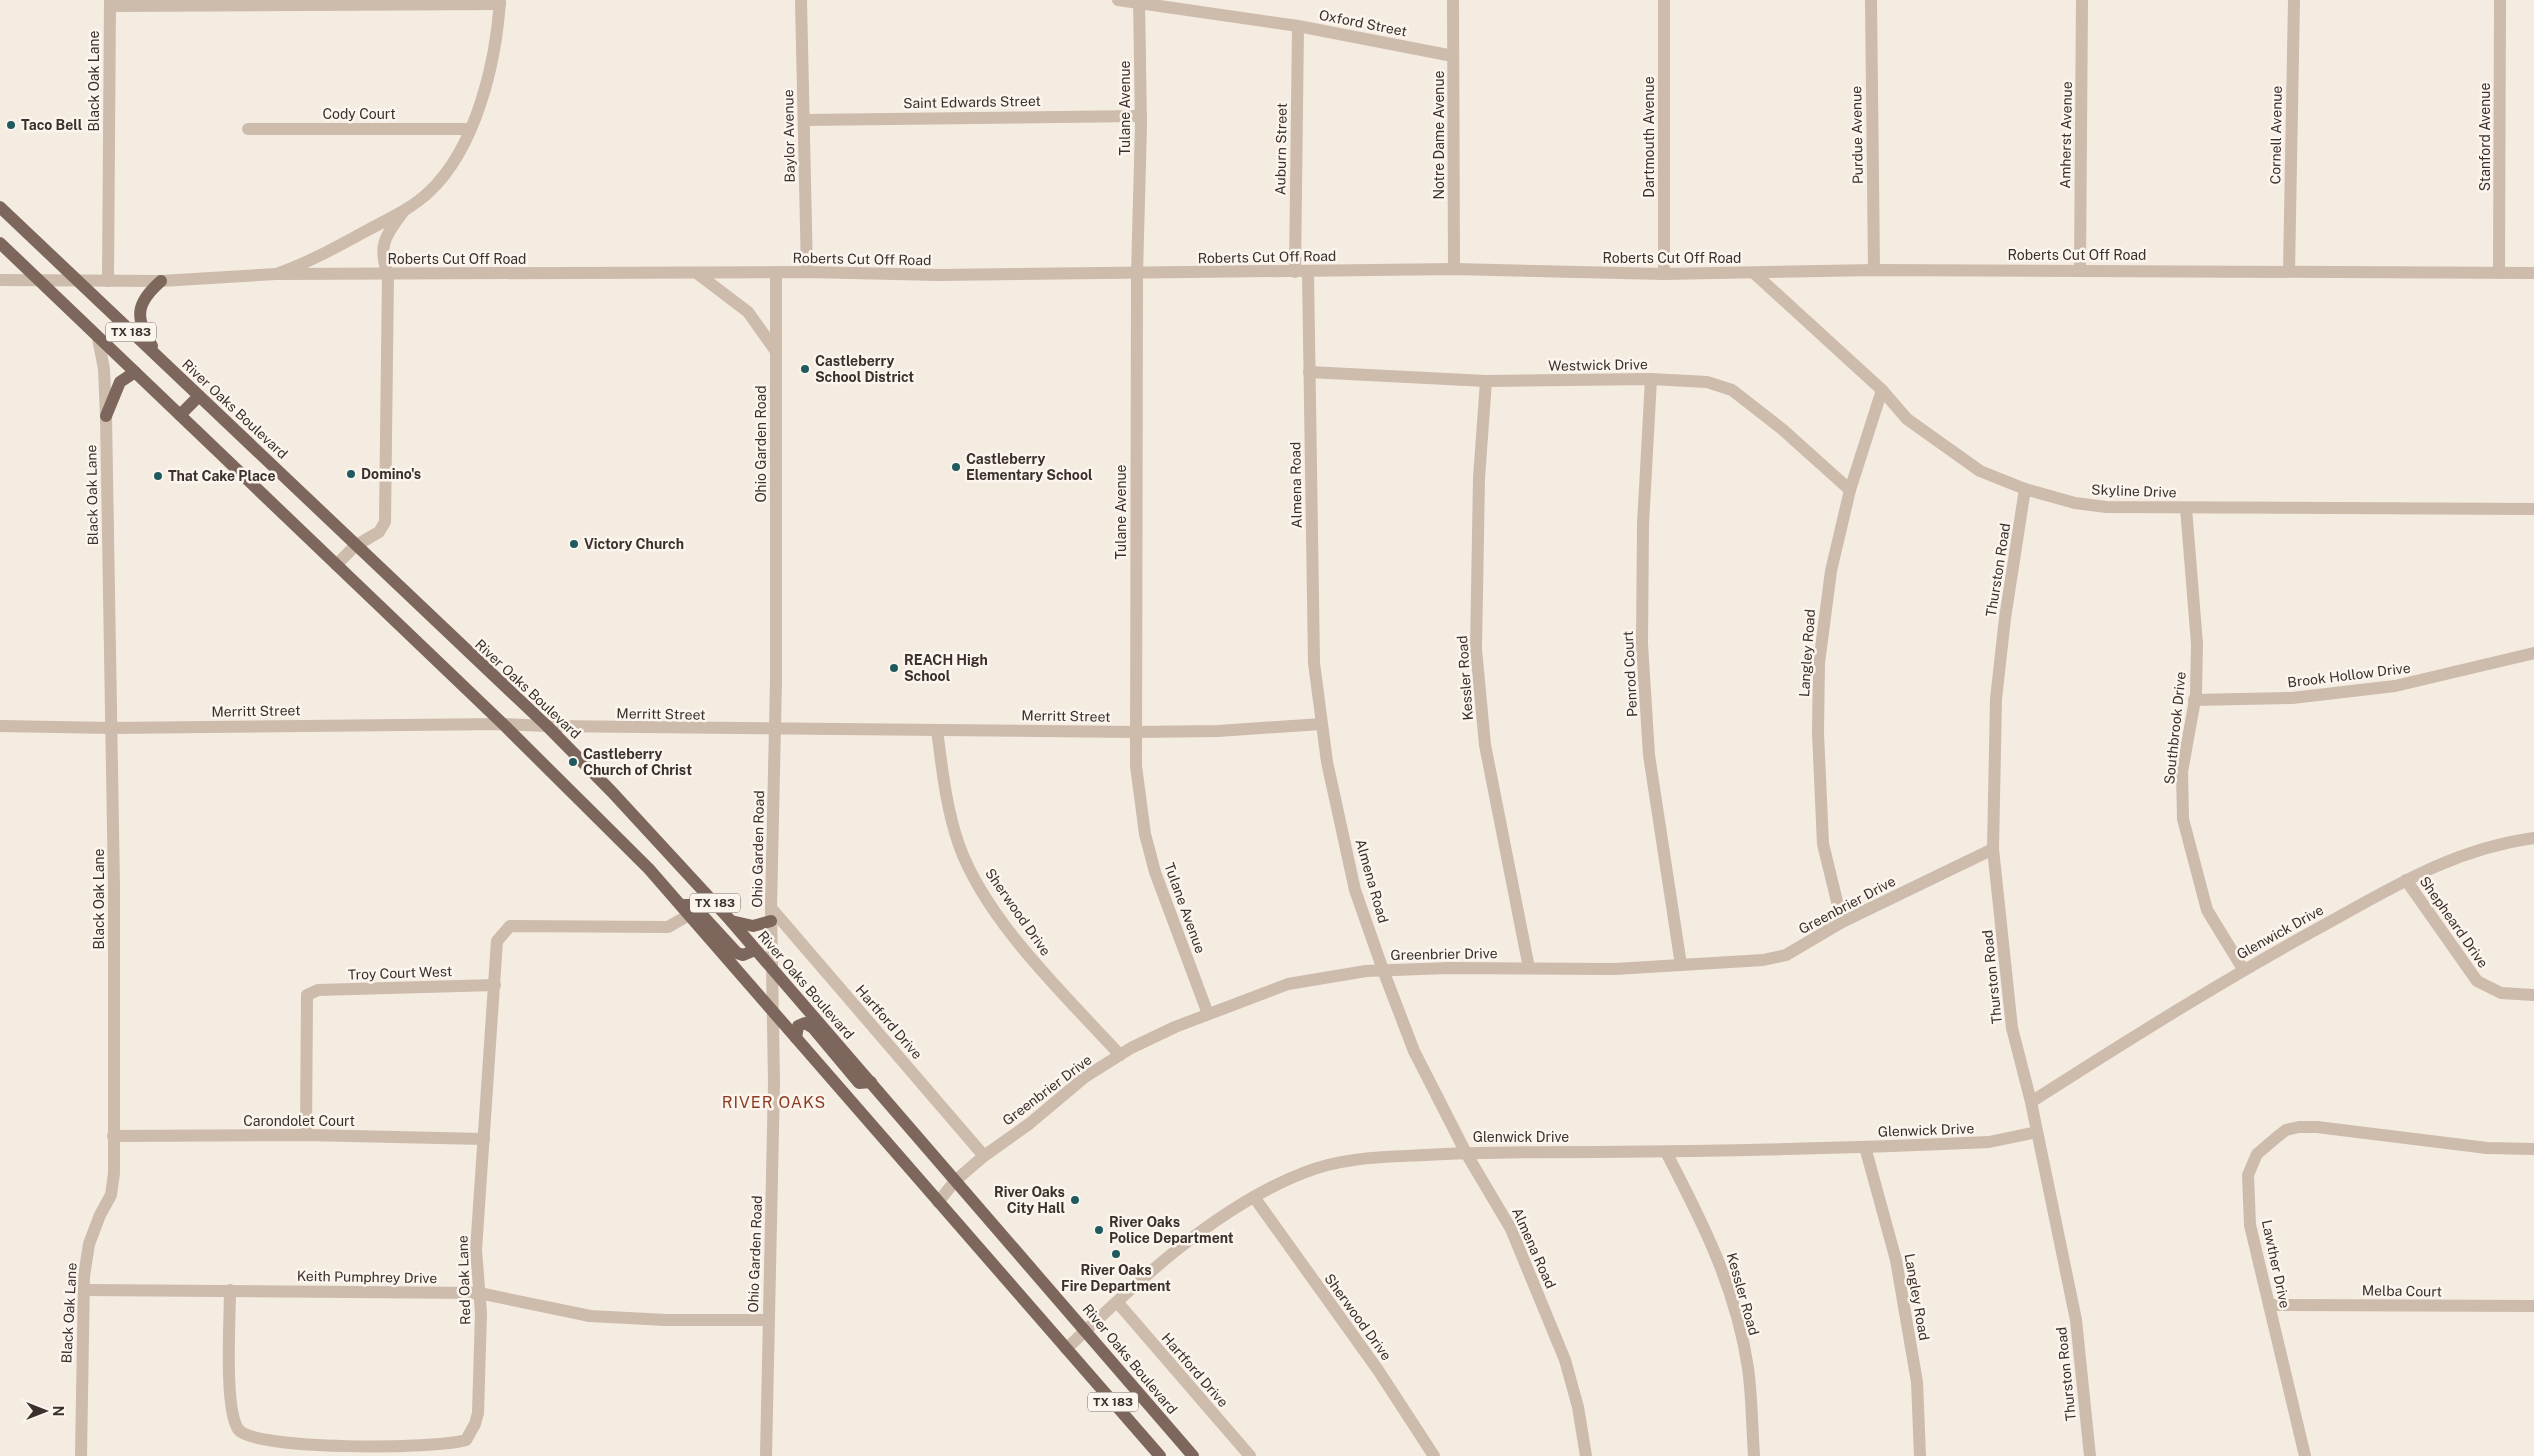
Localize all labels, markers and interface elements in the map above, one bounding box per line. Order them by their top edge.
street label: Oxford Street [1318,7,1408,39]
street label: Black Oak Lane [86,31,102,131]
street label: Tulane Avenue [1117,60,1133,156]
street label: Notre Dame Avenue [1431,70,1447,200]
street label: Dartmouth Avenue [1641,76,1657,198]
street label: Amherst Avenue [2057,81,2075,189]
street label: Stanford Avenue [2477,83,2493,191]
street label: Cornell Avenue [2267,85,2285,185]
street label: Purdue Avenue [1848,86,1866,184]
street label: Baylor Avenue [780,89,798,183]
street label: Saint Edwards Street [903,93,1041,111]
street label: Auburn Street [1272,103,1290,195]
street label: Cody Court [322,106,396,122]
place label: Taco Bell [21,117,83,133]
marker: Taco Bell [5,119,17,131]
street label: Roberts Cut Off Road [2008,247,2146,263]
street label: Roberts Cut Off Road [1197,248,1337,266]
street label: Roberts Cut Off Road [792,250,932,268]
street label: Roberts Cut Off Road [1603,250,1741,266]
street label: Roberts Cut Off Road [388,251,526,267]
road number: TX 183 [106,322,156,342]
place label: Castleberry School District [815,353,914,385]
street label: River Oaks Boulevard [179,356,291,462]
street label: Westwick Drive [1548,356,1648,374]
marker: Castleberry School District [799,363,811,375]
street label: Ohio Garden Road [753,385,769,503]
street label: Almena Road [1287,442,1305,528]
street label: Black Oak Lane [83,444,101,546]
place label: Castleberry Elementary School [966,451,1093,483]
marker: Castleberry Elementary School [950,461,962,473]
street label: Tulane Avenue [1113,464,1129,560]
place label: Domino's [361,466,421,482]
place label: That Cake Place [168,468,276,484]
marker: Domino's [345,468,357,480]
marker: That Cake Place [152,470,164,482]
street label: Skyline Drive [2091,482,2177,500]
street label: Thurston Road [1983,522,2013,618]
place label: Victory Church [584,536,684,552]
marker: Victory Church [568,538,580,550]
street label: Langley Road [1796,608,1818,698]
street label: Penrod Court [1620,630,1640,718]
street label: Kessler Road [1454,635,1476,721]
street label: River Oaks Boulevard [472,636,584,742]
place label: REACH High School [904,652,988,684]
street label: Brook Hollow Drive [2287,660,2412,690]
marker: REACH High School [888,662,900,674]
street label: Southbrook Drive [2161,671,2189,785]
street label: Merritt Street [211,702,301,720]
street label: Merritt Street [616,705,706,723]
street label: Merritt Street [1021,707,1111,725]
place label: Castleberry Church of Christ [583,746,692,778]
marker: Castleberry Church of Christ [567,756,579,768]
street label: Ohio Garden Road [749,790,767,908]
street label: Almena Road [1352,837,1392,925]
street label: Black Oak Lane [91,849,107,949]
street label: Tulane Avenue [1161,861,1209,955]
street label: Sherwood Drive [982,865,1054,959]
street label: Greenbrier Drive [1796,873,1898,937]
street label: Shepheard Drive [2416,873,2492,971]
road number: TX 183 [690,894,740,912]
street label: Glenwick Drive [2234,902,2326,962]
street label: River Oaks Boulevard [755,928,857,1042]
street label: Thurston Road [1979,929,2005,1025]
street label: Greenbrier Drive [1390,945,1498,963]
street label: Troy Court West [348,963,452,983]
street label: Hartford Drive [853,982,925,1062]
street label: Greenbrier Drive [999,1051,1095,1129]
district label: RIVER OAKS [722,1093,826,1112]
street label: Carondolet Court [243,1113,355,1129]
street label: Glenwick Drive [1877,1120,1975,1140]
street label: Glenwick Drive [1473,1129,1569,1145]
place label: River Oaks City Hall [994,1184,1065,1216]
marker: River Oaks City Hall [1069,1194,1081,1206]
street label: Ohio Garden Road [745,1195,765,1313]
street label: Almena Road [1509,1205,1559,1291]
place label: River Oaks Police Department [1109,1214,1234,1246]
street label: Lawther Drive [2259,1218,2293,1310]
marker: River Oaks Police Department [1093,1224,1105,1236]
street label: Red Oak Lane [454,1235,474,1325]
marker: River Oaks Fire Department [1110,1248,1122,1260]
street label: Kessler Road [1724,1251,1762,1337]
street label: Langley Road [1901,1252,1933,1342]
street label: Black Oak Lane [58,1262,80,1364]
place label: River Oaks Fire Department [1061,1262,1171,1294]
street label: Keith Pumphrey Drive [297,1268,437,1286]
street label: Sherwood Drive [1321,1271,1395,1363]
street label: Melba Court [2362,1282,2442,1300]
street label: River Oaks Boulevard [1079,1301,1181,1417]
street label: Thurston Road [2053,1326,2079,1422]
street label: Hartford Drive [1159,1330,1231,1410]
north arrow [20,1386,70,1436]
road number: TX 183 [1088,1392,1138,1411]
text: N [50,1406,66,1416]

